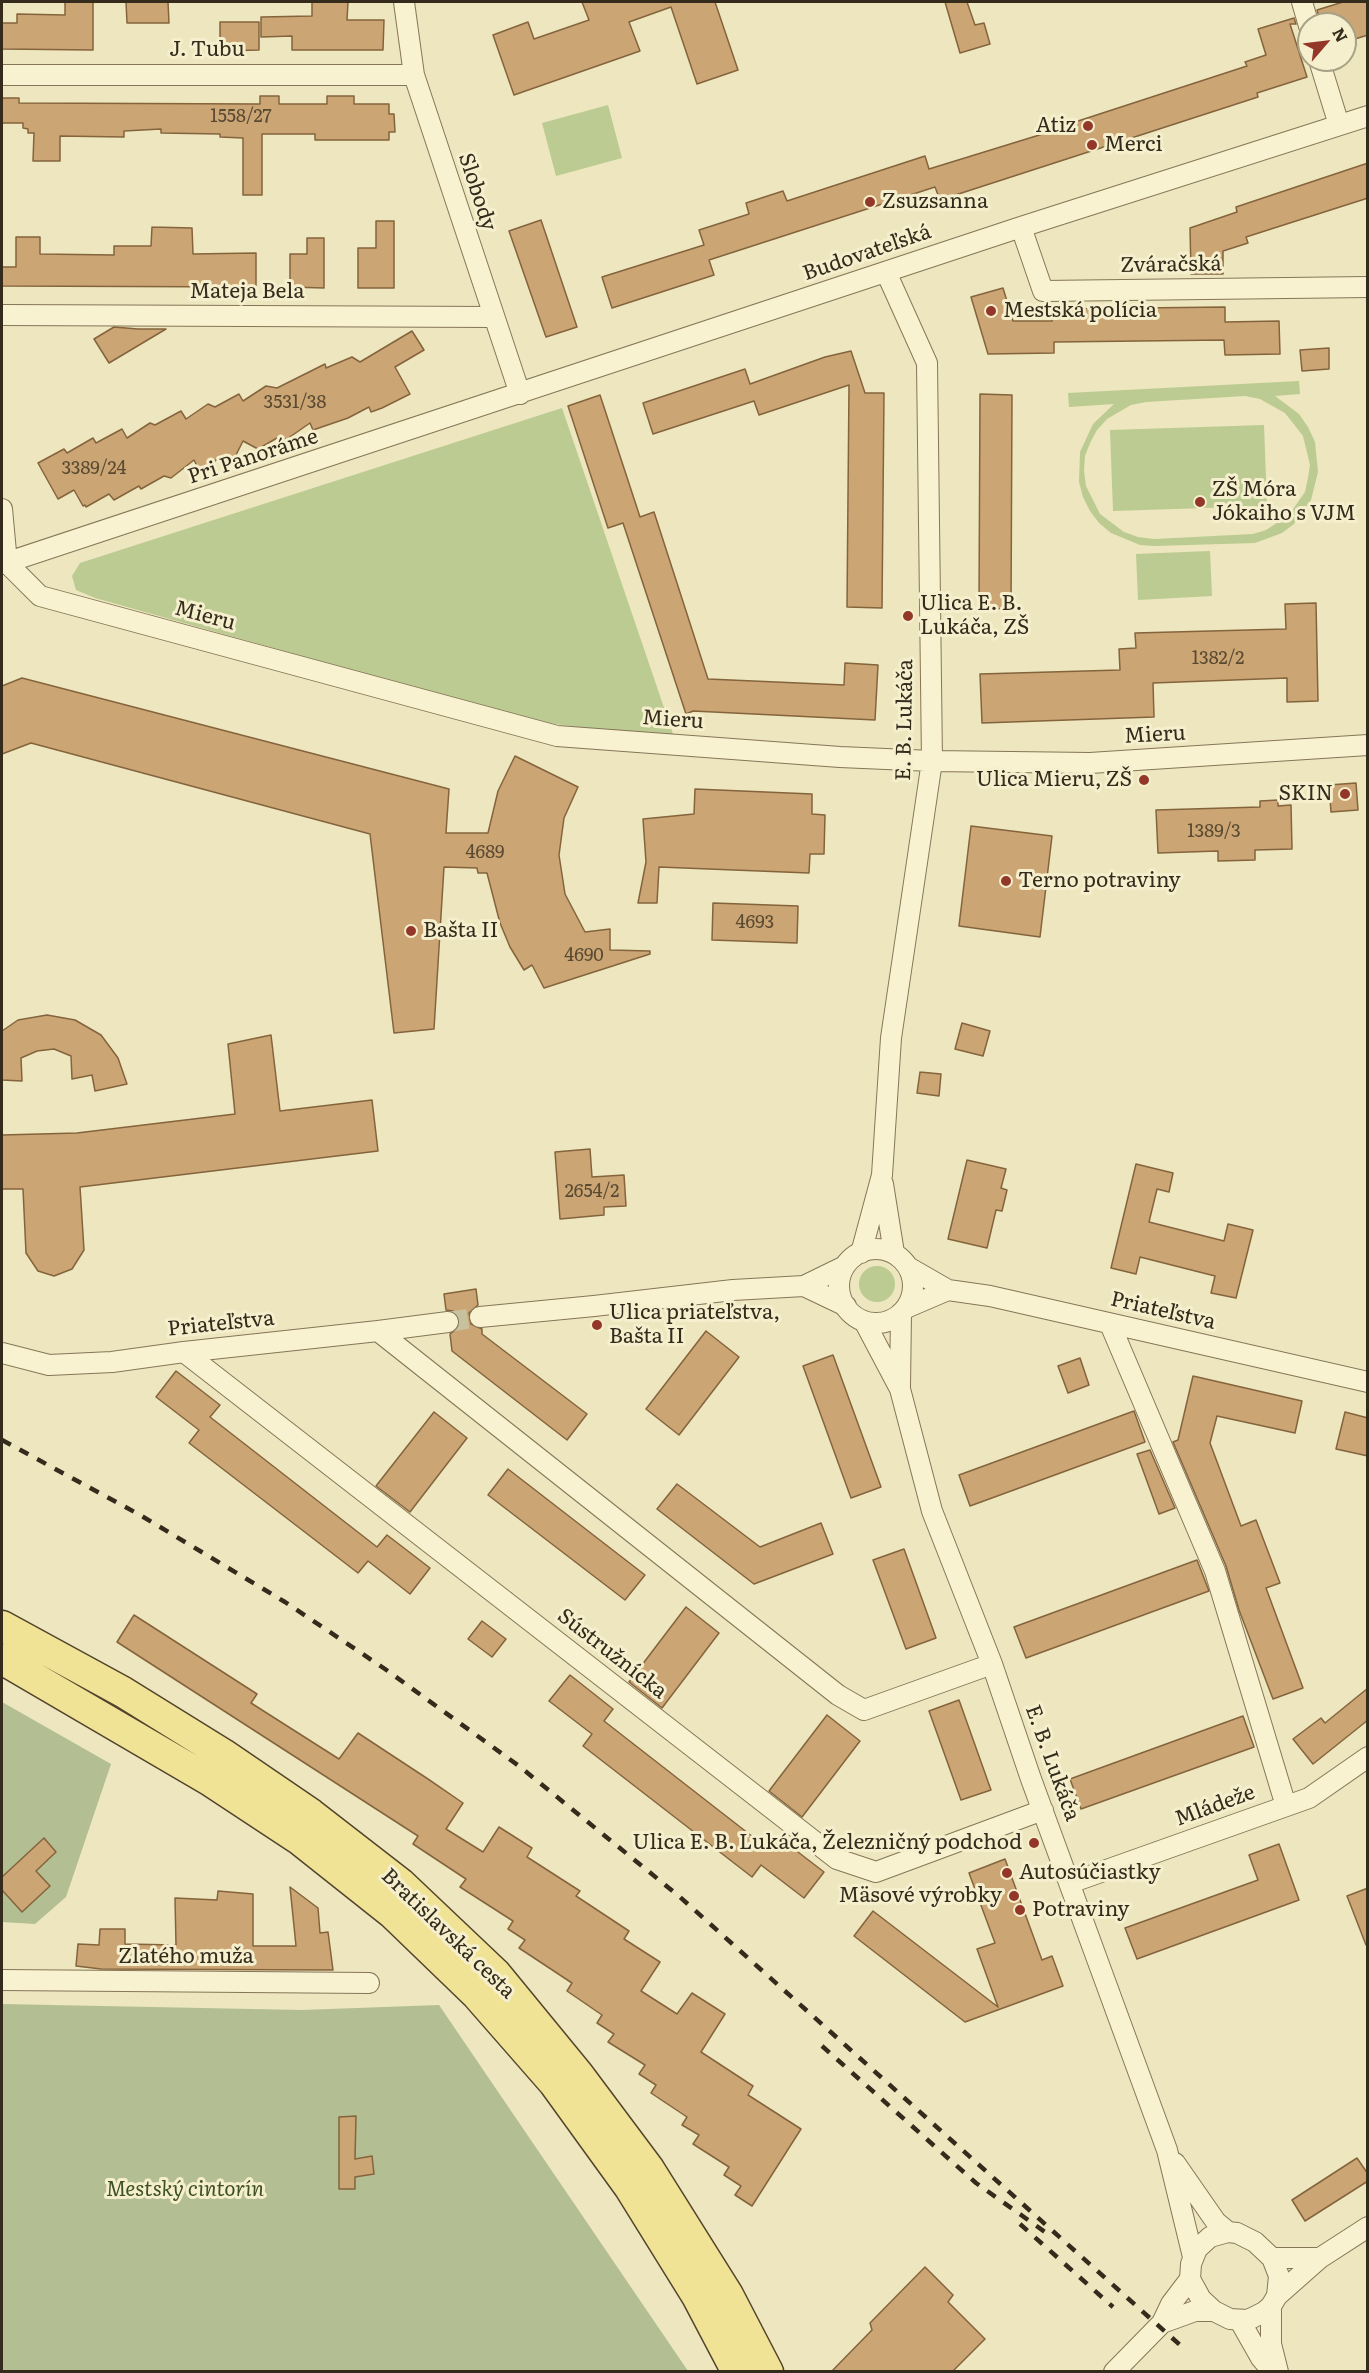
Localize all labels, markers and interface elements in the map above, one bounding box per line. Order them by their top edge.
north arrow [1297,12,1357,72]
text: N [1327,23,1355,46]
street label: J. Tubu [169,37,245,63]
house number: 1558/27 [210,106,272,128]
place label: Atiz [1036,113,1076,139]
marker: Atiz [1081,119,1095,133]
place label: Merci [1104,132,1163,158]
marker: Merci [1085,138,1099,152]
street label: Slobody [453,150,501,234]
place label: Zsuzsanna [882,189,988,215]
marker: Zsuzsanna [863,195,877,209]
street label: Budovateľská [800,219,934,287]
street label: Zváračská [1120,252,1222,278]
street label: Mateja Bela [189,279,305,305]
place label: Mestská polícia [1003,298,1157,324]
marker: Mestská polícia [984,304,998,318]
house number: 3531/38 [264,392,326,414]
street label: Pri Panoráme [185,424,321,490]
house number: 3389/24 [61,458,127,480]
place label: ZŠ Móra Jókaiho s VJM [1212,477,1356,527]
marker: ZŠ Móra Jókaiho s VJM [1193,495,1207,509]
place label: Ulica E. B. Lukáča, ZŠ [920,591,1029,641]
street label: Mieru [172,596,238,636]
marker: Ulica E. B. Lukáča, ZŠ [901,609,915,623]
house number: 1382/2 [1192,648,1244,670]
street label: E. B. Lukáča [891,659,919,781]
street label: Mieru [641,705,705,735]
street label: Mieru [1123,721,1187,749]
place label: Ulica Mieru, ZŠ [976,767,1132,793]
marker: Ulica Mieru, ZŠ [1137,773,1151,787]
place label: SKIN [1278,781,1333,807]
marker: SKIN [1338,787,1352,801]
house number: 1389/3 [1187,821,1241,843]
house number: 4689 [466,842,504,864]
place label: Terno potraviny [1018,868,1181,894]
marker: Terno potraviny [999,874,1013,888]
house number: 4693 [736,912,774,934]
place label: Bašta II [423,918,498,944]
marker: Bašta II [404,924,418,938]
house number: 4690 [564,945,604,967]
house number: 2654/2 [565,1181,619,1203]
street label: Priateľstva [1108,1287,1218,1335]
place label: Ulica priateľstva, Bašta II [609,1300,780,1350]
street label: Priateľstva [166,1306,276,1342]
marker: Ulica priateľstva, Bašta II [590,1318,604,1332]
street label: Sústružnícka [552,1604,672,1704]
street label: E. B. Lukáča [1019,1702,1085,1824]
street label: Mládeže [1172,1780,1258,1832]
place label: Ulica E. B. Lukáča, Železničný podchod [632,1830,1022,1856]
marker: Ulica E. B. Lukáča, Železničný podchod [1027,1836,1041,1850]
place label: Autosúčiastky [1019,1860,1160,1886]
street label: Bratislavská cesta [376,1864,520,2004]
marker: Autosúčiastky [1000,1866,1014,1880]
place label: Mäsové výrobky [839,1883,1002,1909]
marker: Mäsové výrobky [1007,1889,1021,1903]
place label: Potraviny [1032,1897,1129,1923]
marker: Potraviny [1013,1903,1027,1917]
street label: Zlatého muža [118,1944,254,1970]
park label: Mestský cintorín [106,2177,264,2203]

